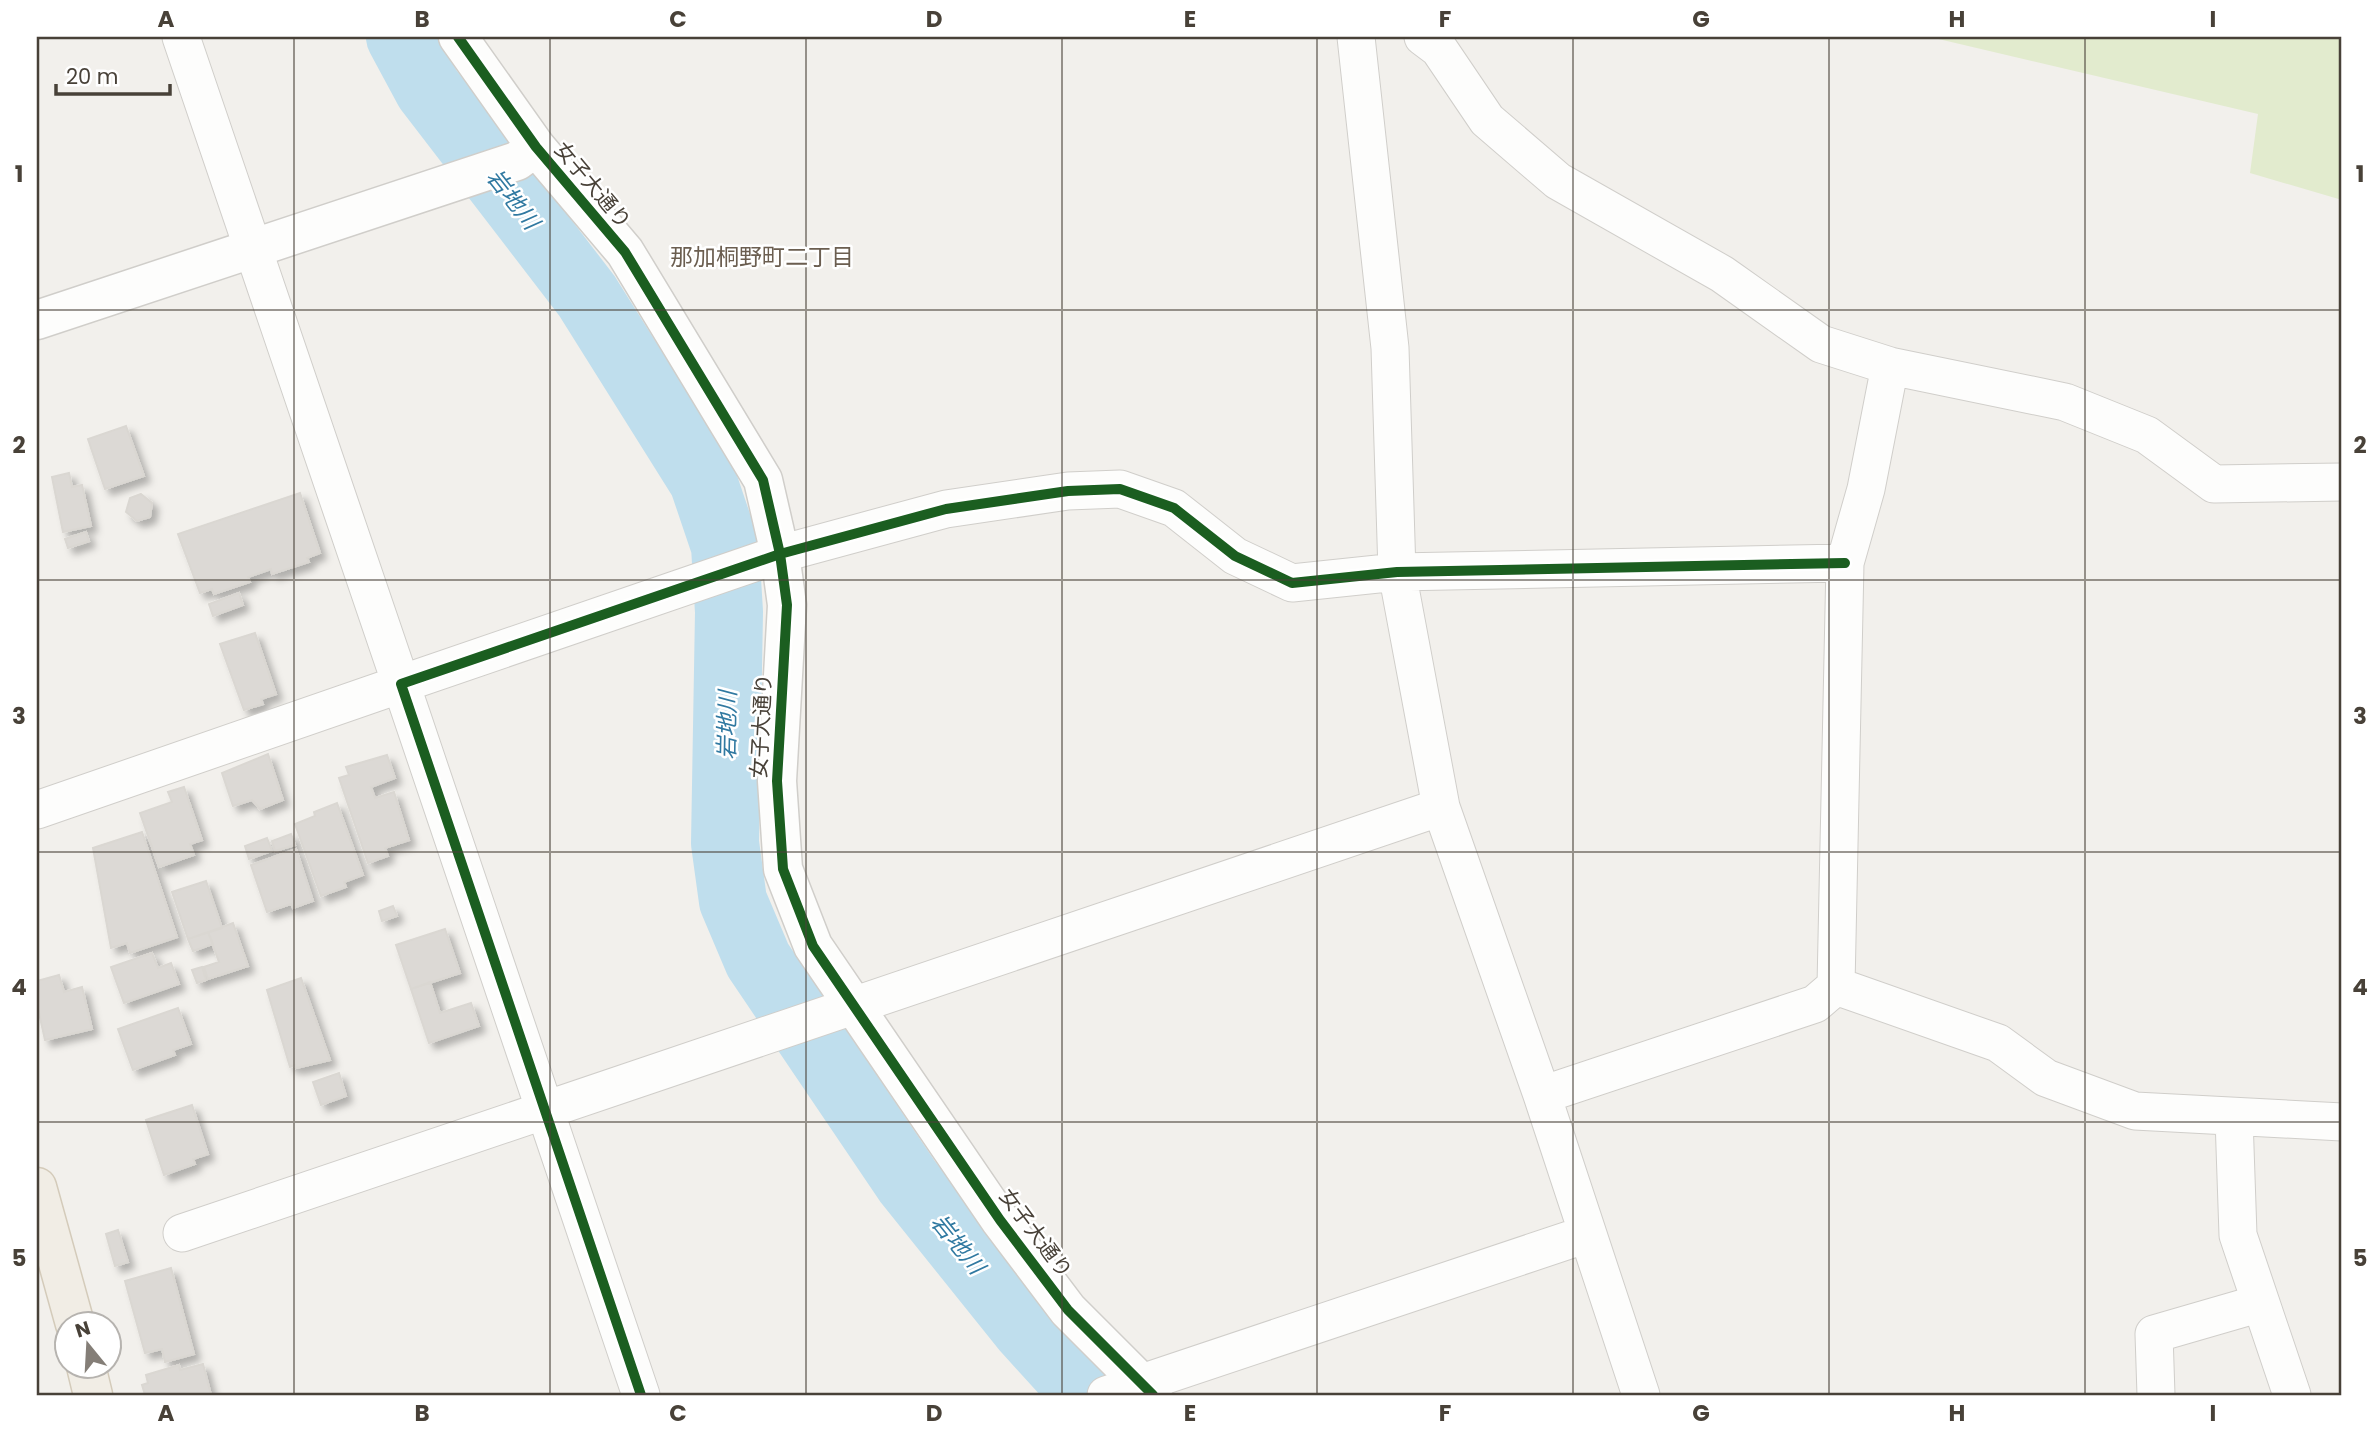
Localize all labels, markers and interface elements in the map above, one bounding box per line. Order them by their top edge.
text: A [158,3,175,35]
text: B [414,3,430,35]
text: C [669,3,687,35]
text: D [926,3,942,35]
text: E [1184,3,1196,35]
text: F [1439,3,1451,35]
text: G [1692,3,1710,35]
text: H [1949,3,1965,35]
text: I [2210,3,2216,35]
scale bar [56,52,170,96]
text: 20 m [66,62,119,91]
street label: 女子大通り [548,135,638,235]
text: 1 [15,158,23,190]
text: 1 [2356,158,2364,190]
water label: 岩地川 [479,162,549,238]
district label: 那加桐野町二丁目 [670,241,854,273]
text: 2 [12,429,26,461]
text: 2 [2353,429,2367,461]
street label: 女子大通り [744,673,778,779]
water label: 岩地川 [710,687,744,760]
text: 3 [12,700,26,732]
text: 3 [2353,700,2367,732]
text: 4 [11,971,27,1003]
text: 4 [2352,971,2368,1003]
street label: 女子大通り [993,1182,1079,1284]
water label: 岩地川 [924,1207,994,1283]
text: 5 [12,1242,26,1274]
text: 5 [2353,1242,2367,1274]
north arrow [52,1310,122,1380]
text: N [72,1314,94,1344]
text: A [158,1397,175,1429]
text: B [414,1397,430,1429]
text: C [669,1397,687,1429]
text: D [926,1397,942,1429]
text: E [1184,1397,1196,1429]
text: F [1439,1397,1451,1429]
text: G [1692,1397,1710,1429]
text: H [1949,1397,1965,1429]
text: I [2210,1397,2216,1429]

